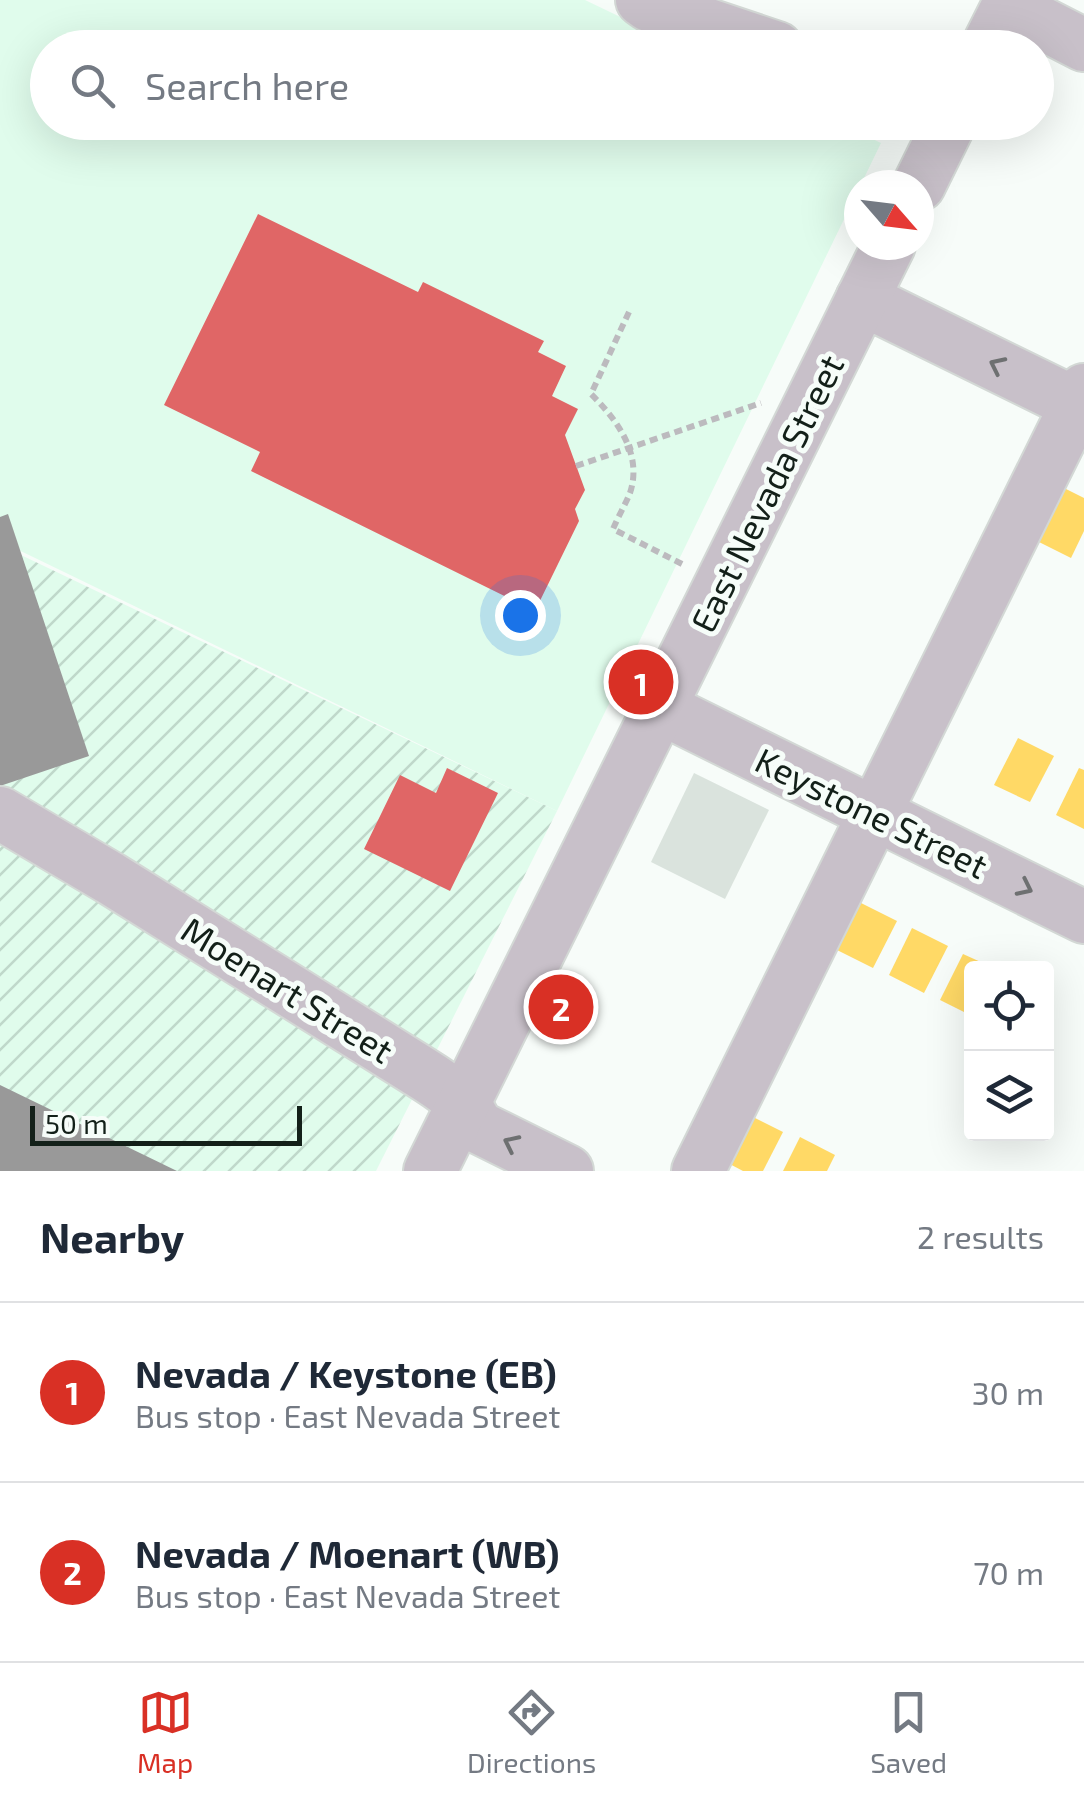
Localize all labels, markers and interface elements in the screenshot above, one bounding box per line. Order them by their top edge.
search box [30,30,1054,140]
icon: search [65,58,120,113]
text: Search here [145,62,349,108]
north arrow [844,170,934,260]
street label: East Nevada Street [681,348,851,638]
one-way arrow [989,358,1007,378]
your location [495,590,546,641]
pin: 1 [608,644,674,720]
street label: Keystone Street [749,738,995,886]
one-way arrow [1015,876,1033,896]
street label: Moenart Street [175,907,401,1071]
map controls [964,961,1054,1141]
button: locate [964,961,1054,1051]
pin: 2 [528,970,594,1044]
button: layers [964,1051,1054,1141]
scale bar [30,1101,302,1146]
text: 50 m [45,1106,108,1140]
one-way arrow [503,1136,521,1155]
text: Nearby [40,1211,184,1261]
text: 2 results [917,1217,1044,1255]
text: Nevada / Keystone (EB) [135,1350,557,1396]
text: 1 [66,1373,79,1411]
text: 30 m [972,1373,1044,1411]
text: Bus stop · East Nevada Street [135,1396,561,1434]
text: Nevada / Moenart (WB) [135,1530,559,1576]
text: 2 [63,1553,82,1591]
text: 70 m [973,1553,1044,1591]
text: Bus stop · East Nevada Street [135,1576,561,1614]
tab: Map [137,1685,193,1779]
tab: Directions [467,1685,596,1779]
tab: Saved [870,1685,947,1779]

